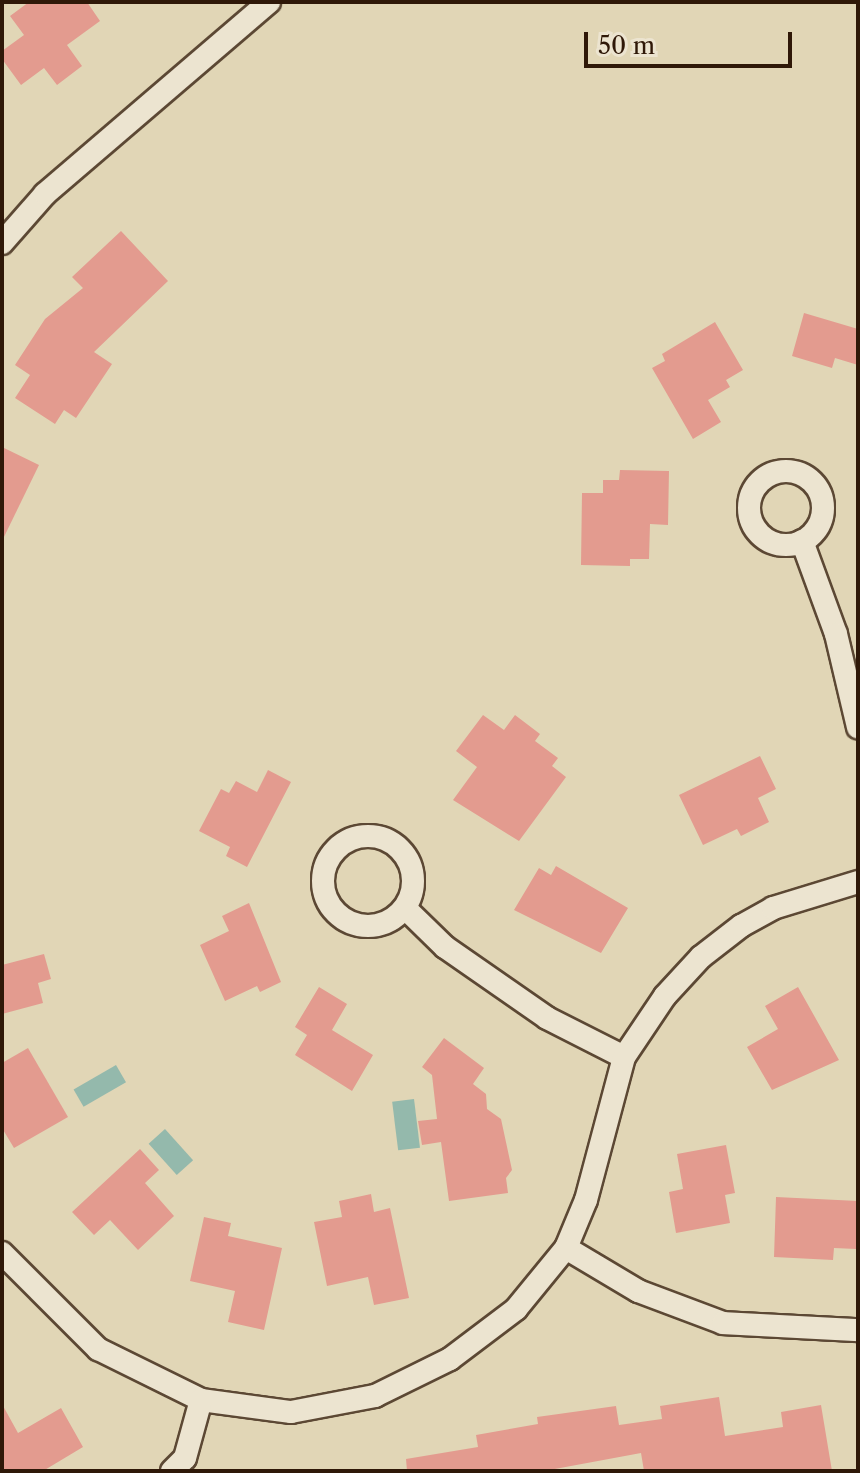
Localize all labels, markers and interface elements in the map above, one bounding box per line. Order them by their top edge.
scale bar [588,16,796,66]
text: 50 m [598,31,655,60]

